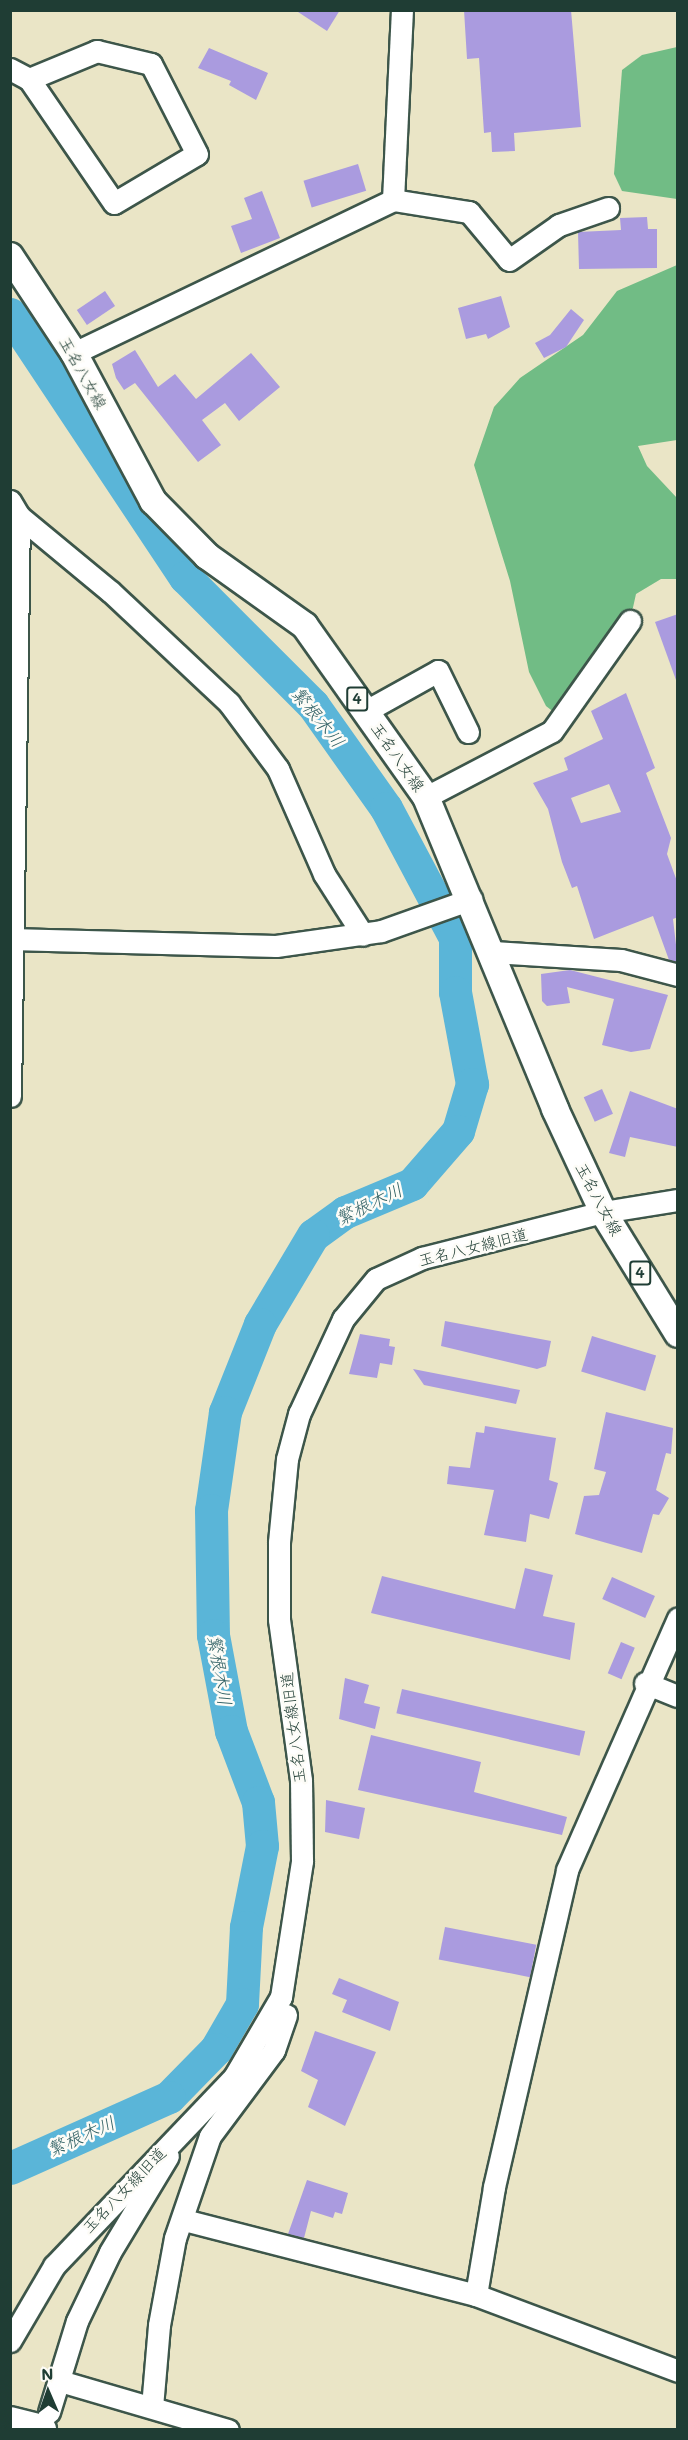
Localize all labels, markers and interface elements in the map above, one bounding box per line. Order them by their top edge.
street label: 玉名八女線 [55,333,111,413]
water label: 繁根木川 [287,682,349,752]
road number: 4 [345,687,369,711]
street label: 玉名八女線 [367,719,429,795]
street label: 玉名八女線 [572,1159,626,1239]
water label: 繁根木川 [332,1179,406,1229]
street label: 玉名八女線旧道 [416,1224,530,1270]
road number: 4 [628,1261,652,1285]
water label: 繁根木川 [204,1633,236,1707]
street label: 玉名八女線旧道 [277,1671,309,1785]
water label: 繁根木川 [44,2111,118,2161]
street label: 玉名八女線旧道 [78,2143,170,2237]
north arrow [18,2362,78,2422]
text: N [41,2363,54,2384]

